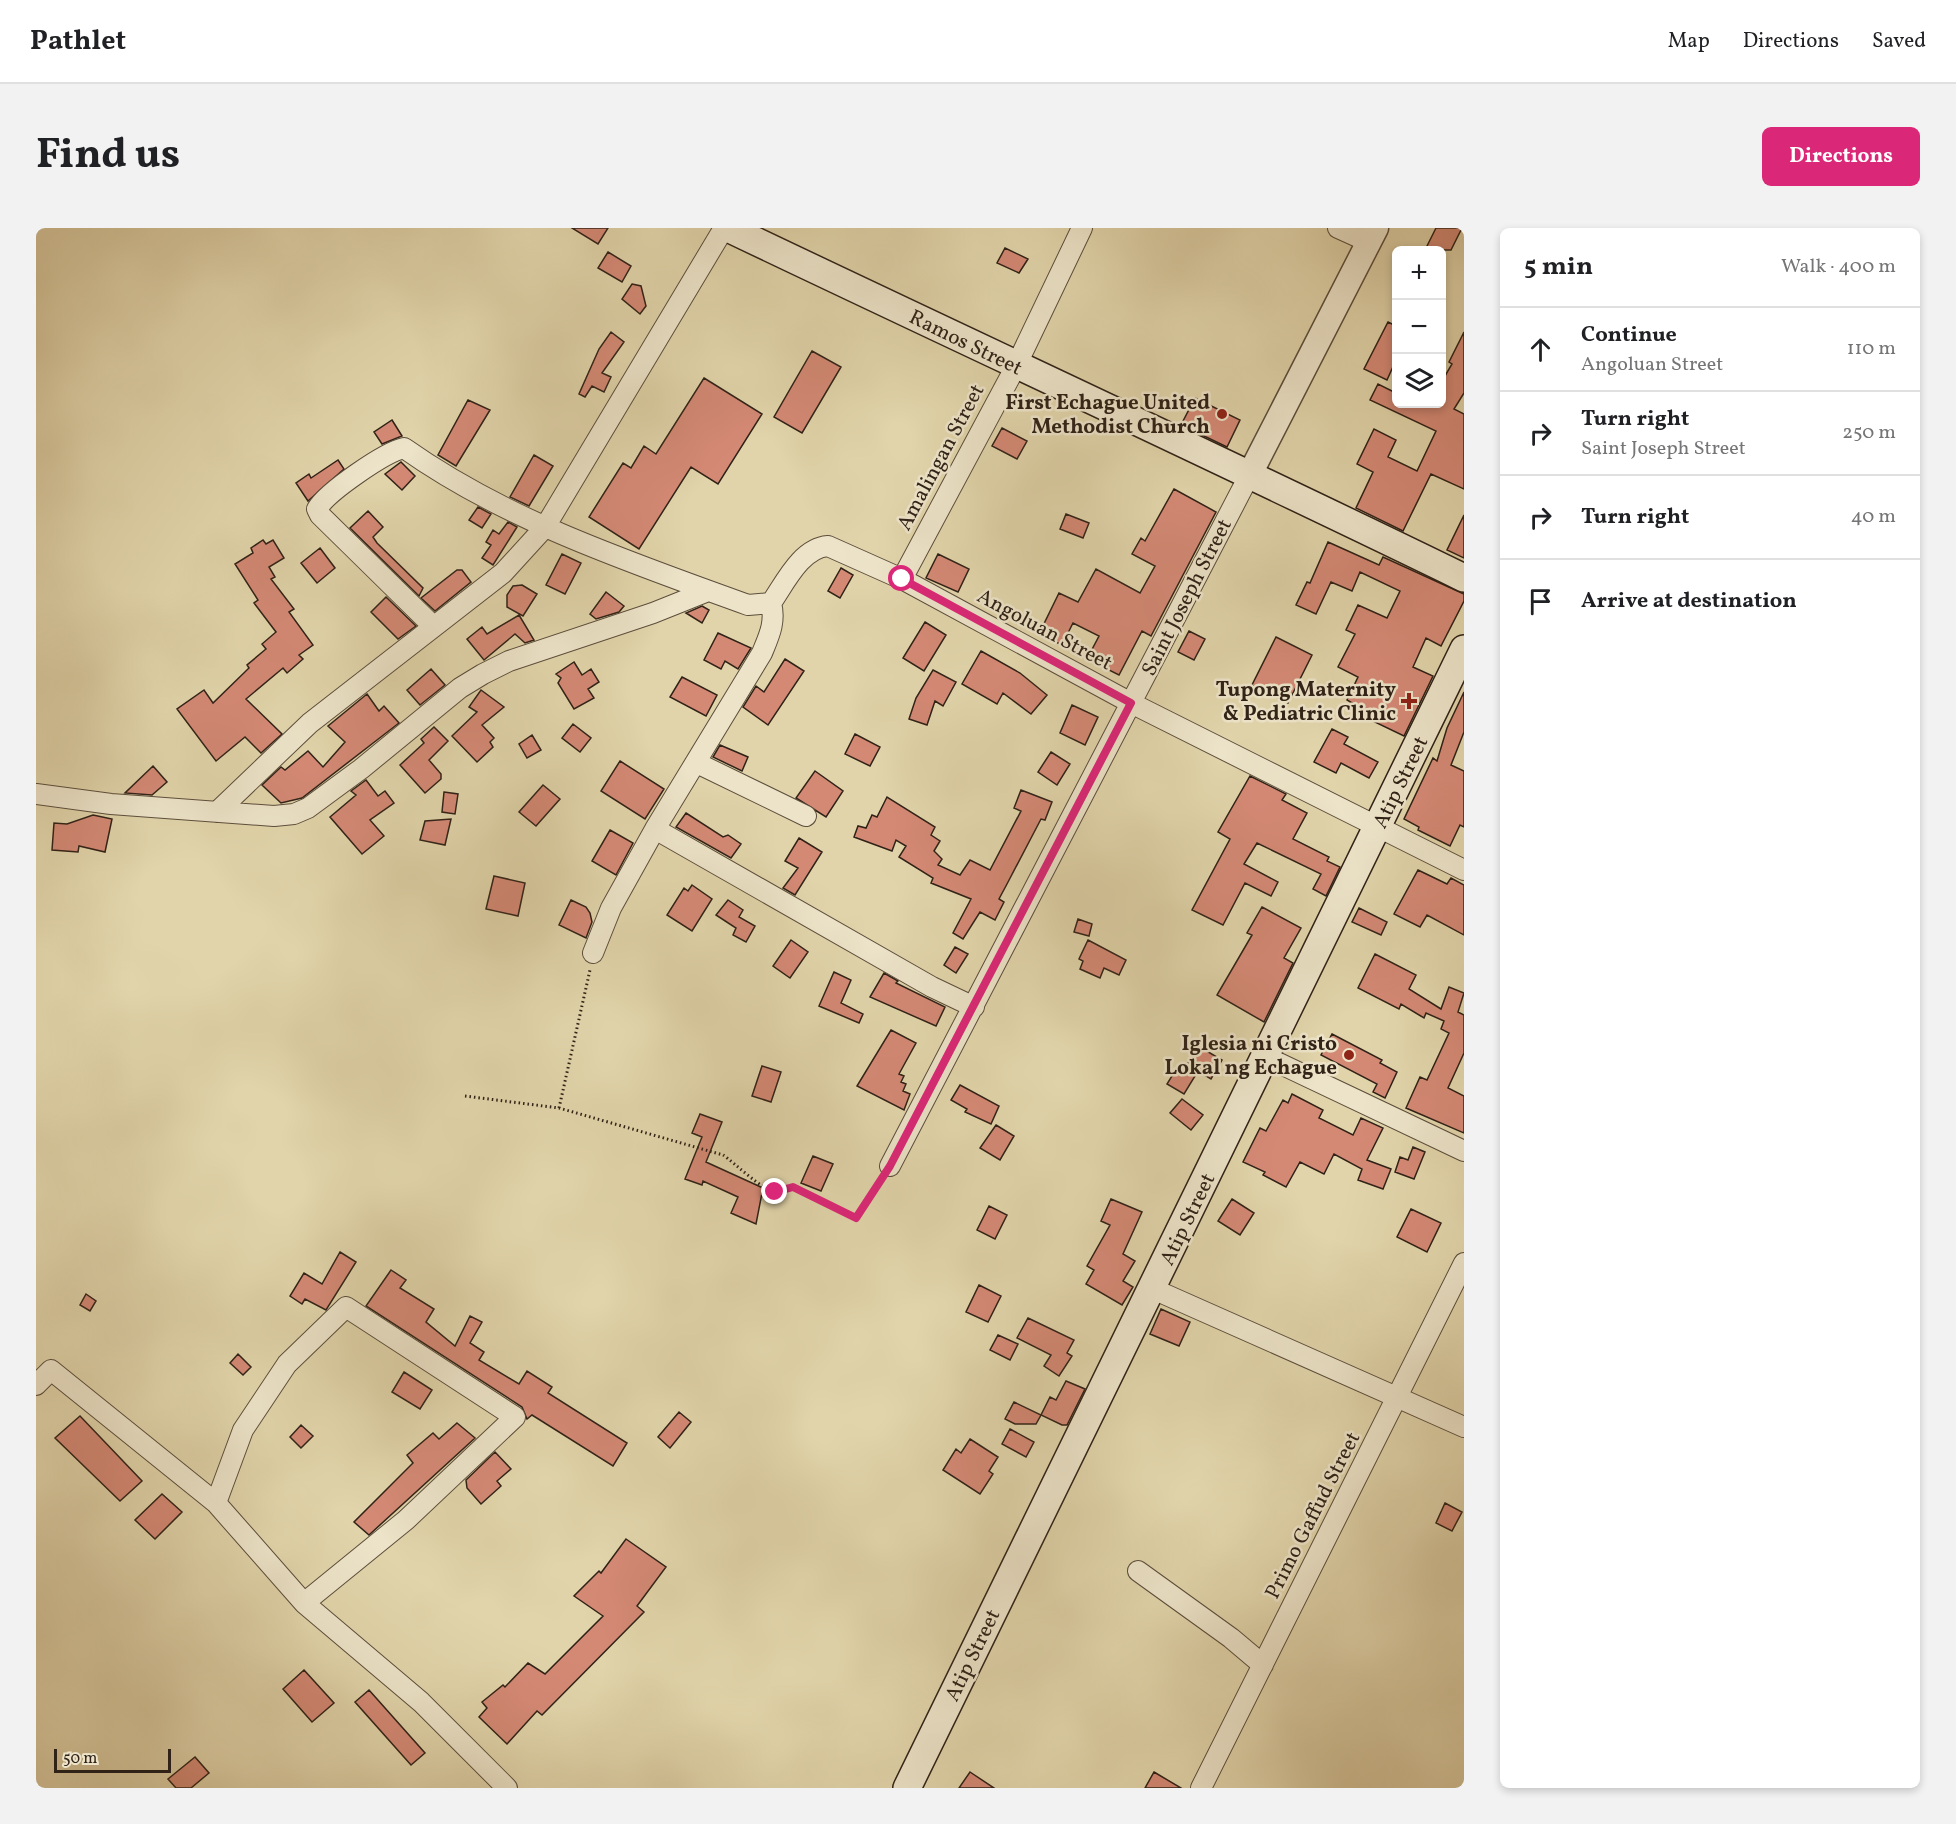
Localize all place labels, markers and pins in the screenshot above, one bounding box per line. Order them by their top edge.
place label: First Echague United Methodist Church [1005,389,1210,442]
marker: First Echague United Methodist Church [1215,407,1229,421]
place label: Tupong Maternity & Pediatric Clinic [1215,676,1396,729]
marker: Tupong Maternity & Pediatric Clinic [1400,692,1418,710]
place label: Iglesia ni Cristo Lokal ng Echague [1164,1030,1337,1083]
marker: Iglesia ni Cristo Lokal ng Echague [1342,1048,1356,1062]

